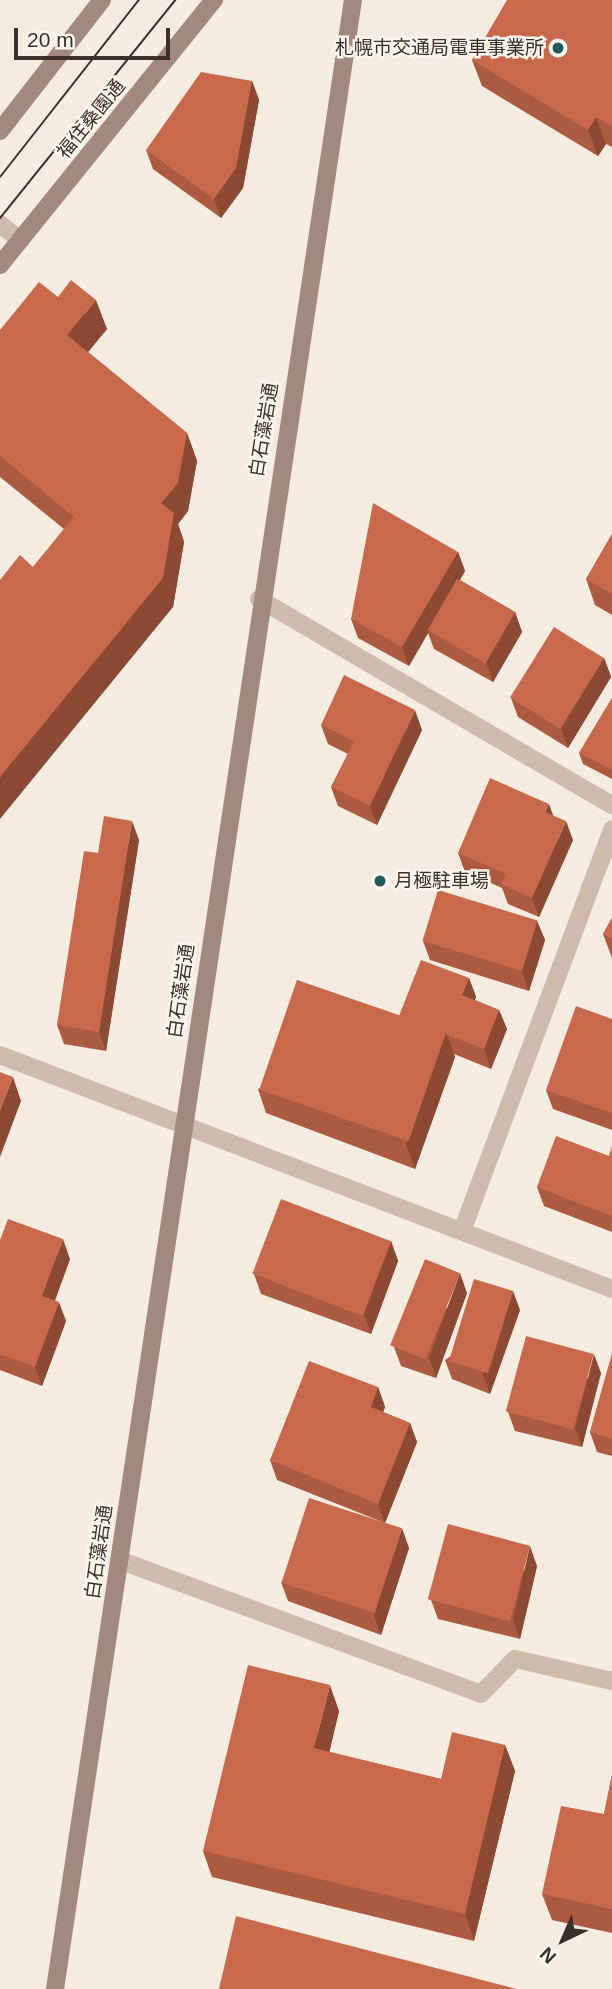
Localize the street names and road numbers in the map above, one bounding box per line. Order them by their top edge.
street label: 福住桑園通 [52,75,130,163]
street label: 白石藻岩通 [245,381,283,479]
street label: 白石藻岩通 [163,942,199,1040]
street label: 白石藻岩通 [81,1503,117,1601]

